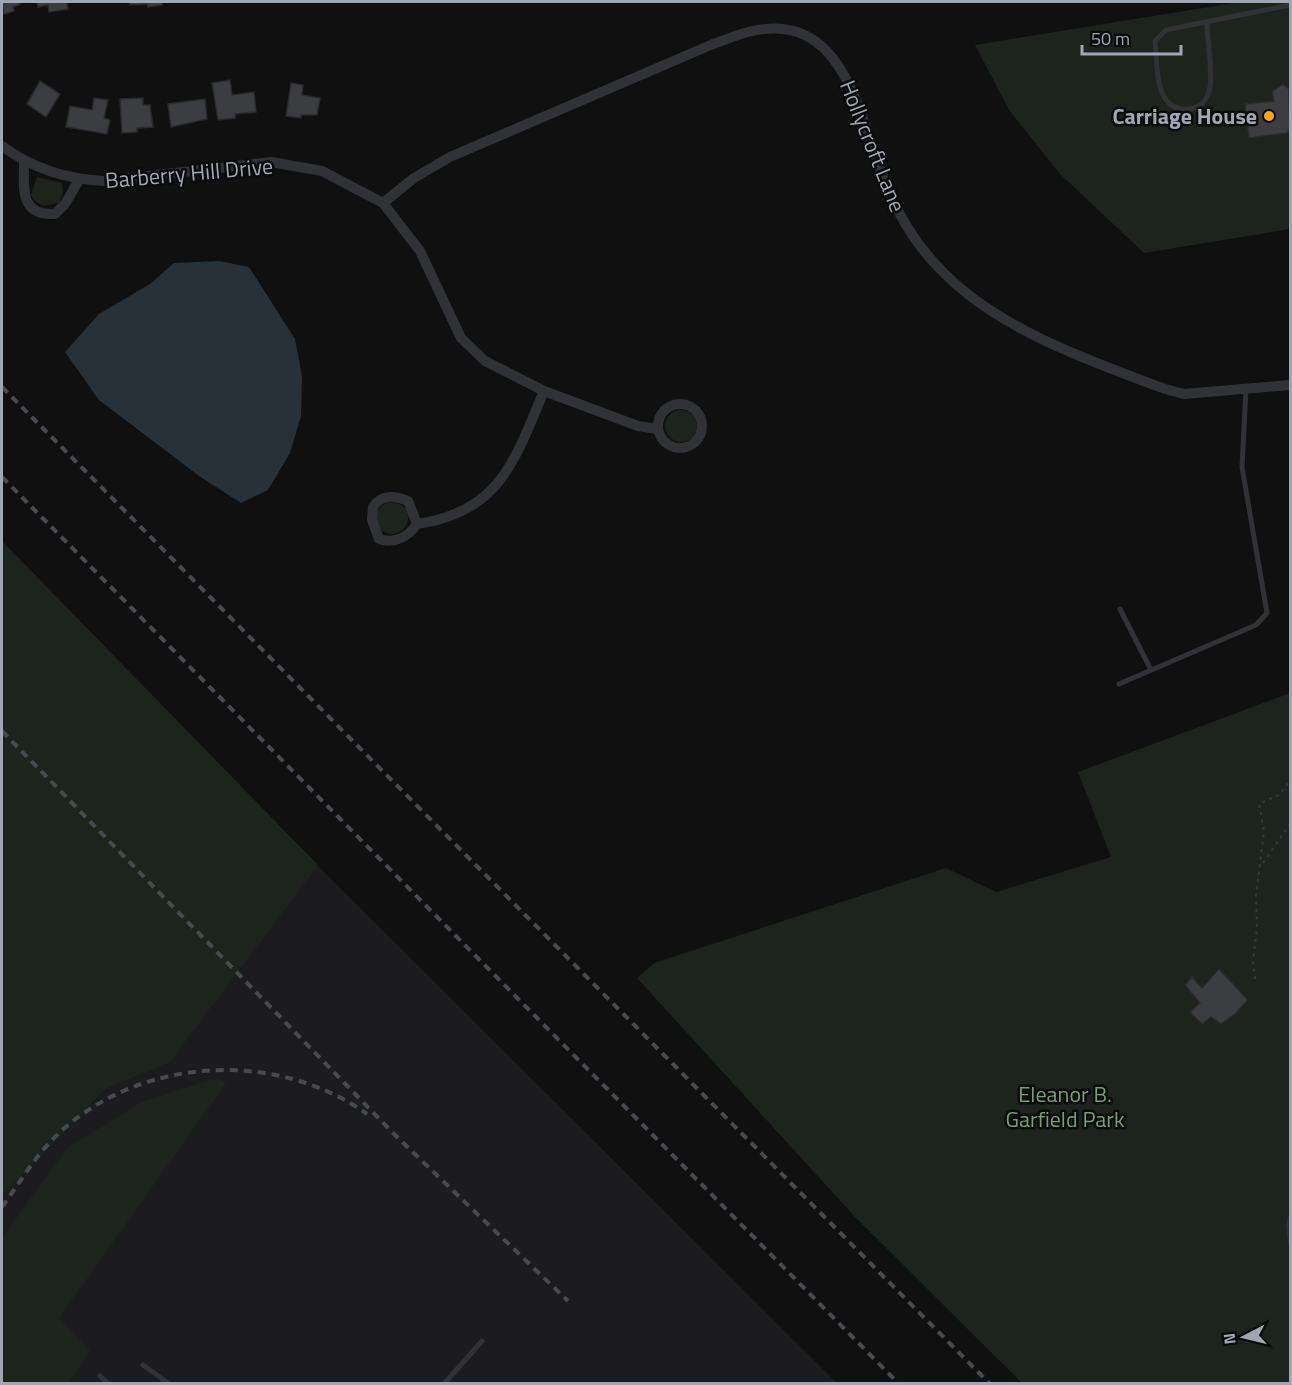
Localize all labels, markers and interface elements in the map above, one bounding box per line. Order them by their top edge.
scale bar [1082,18,1181,56]
text: 50 m [1091,25,1130,52]
street label: Hollycroft Lane [831,75,915,217]
place label: Carriage House [1112,99,1257,133]
marker: Carriage House [1262,109,1276,123]
street label: Barberry Hill Drive [104,149,274,197]
park label: Eleanor B. Garfield Park [1005,1077,1125,1136]
north arrow [1214,1307,1274,1367]
text: N [1217,1332,1242,1346]

